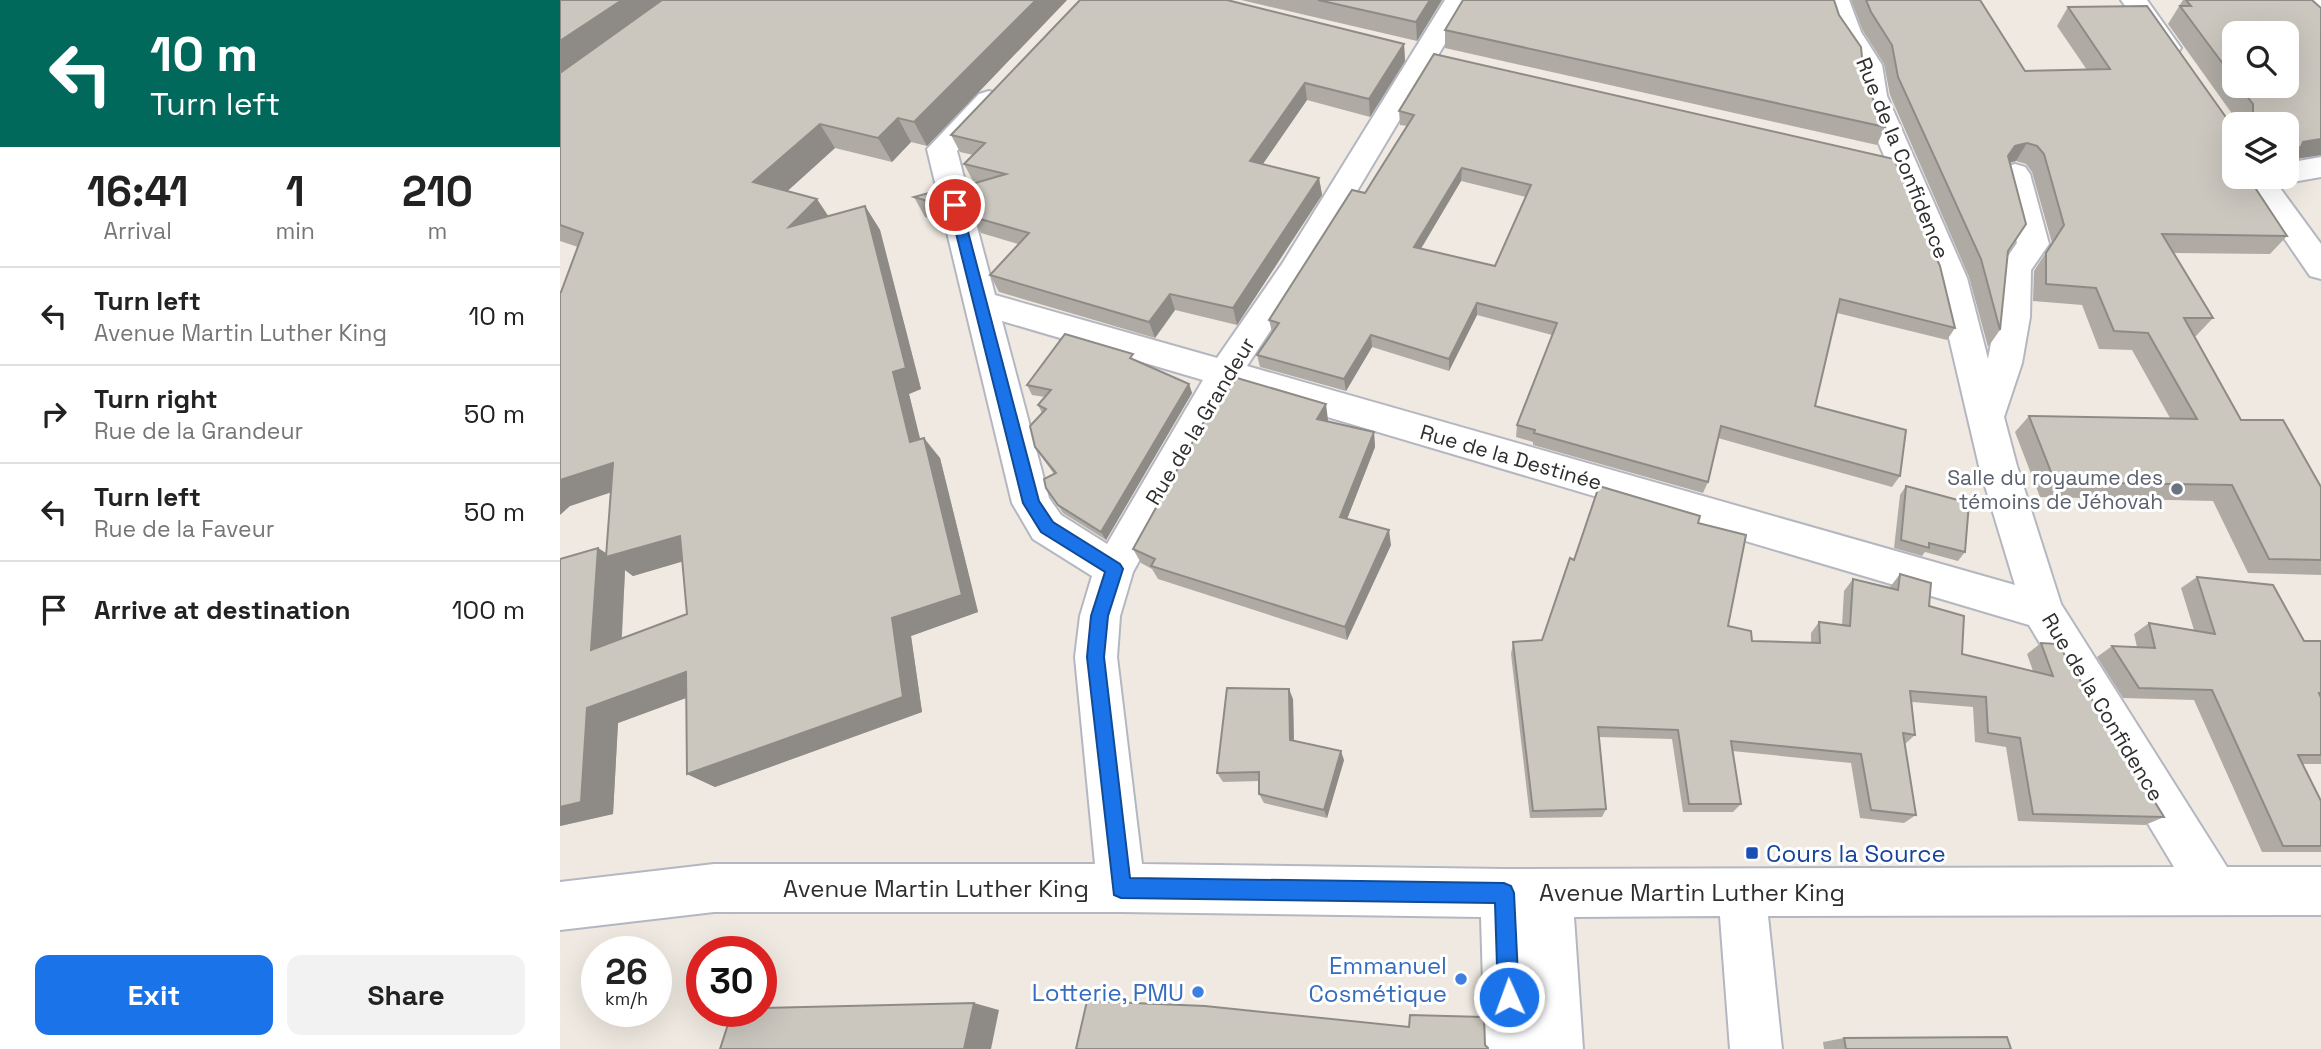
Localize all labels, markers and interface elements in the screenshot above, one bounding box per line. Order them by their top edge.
map controls [2222,21,2299,189]
button: search [2222,21,2299,98]
text: 10 m [150,23,258,85]
icon: left [35,28,126,119]
street label: Rue de la Confidence [1850,53,1956,263]
text: Turn left [150,84,280,124]
button: layers [2222,112,2299,189]
text: 16:41 [87,165,189,218]
text: 1 [286,165,305,218]
text: 210 [402,165,473,218]
pin [925,175,985,235]
icon: arrive [936,186,974,224]
text: Arrival [104,216,172,246]
text: min [275,216,315,246]
text: m [428,216,447,246]
text: Turn left [94,284,201,318]
icon: left [35,297,73,335]
text: 10 m [468,299,525,333]
text: Avenue Martin Luther King [94,318,387,348]
street label: Rue de la Grandeur [1139,332,1261,510]
text: Turn right [94,382,218,416]
icon: right [35,395,73,433]
text: 50 m [464,397,525,431]
text: Rue de la Grandeur [94,416,303,446]
street label: Rue de la Destinée [1417,418,1605,496]
place label: Salle du royaume des témoins de Jéhovah [1947,464,2163,515]
text: Turn left [94,480,201,514]
marker: Salle du royaume des témoins de Jéhovah [2169,481,2185,497]
icon: left [35,493,73,531]
text: 50 m [464,495,525,529]
text: Rue de la Faveur [94,514,274,544]
icon: arrive [35,591,73,629]
text: Arrive at destination [94,593,351,627]
text: 100 m [452,593,525,627]
street label: Rue de la Confidence [2036,608,2170,806]
place label: Cours la Source [1766,838,1946,869]
marker: Cours la Source [1744,845,1760,861]
street label: Avenue Martin Luther King [783,873,1089,904]
street label: Avenue Martin Luther King [1539,877,1845,908]
speed limit sign: 30 [686,936,777,1027]
text: 26 [605,950,648,994]
place label: Emmanuel Cosmétique [1308,950,1447,1009]
button: Exit [35,955,273,1035]
button: Share [287,955,525,1035]
position arrow [1472,960,1546,1034]
marker: Emmanuel Cosmétique [1453,971,1469,987]
place label: Lotterie, PMU [1032,977,1184,1008]
marker: Lotterie, PMU [1190,984,1206,1000]
text: km/h [605,987,648,1010]

